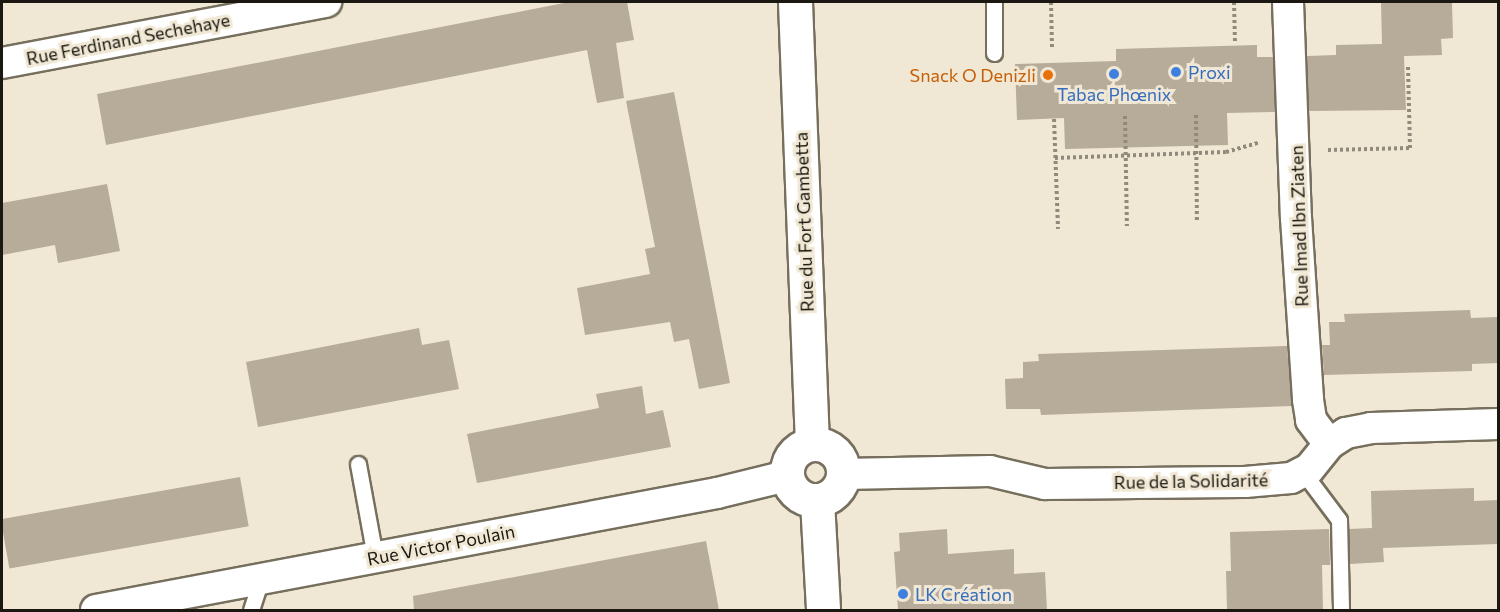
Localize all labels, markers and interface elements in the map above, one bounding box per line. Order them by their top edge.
street label: Rue Ferdinand Sechehaye [24,9,232,69]
place label: Proxi [1188,61,1231,83]
place label: Snack O Denizli [910,64,1036,86]
marker: Proxi [1169,65,1183,79]
marker: Tabac Phœnix [1107,67,1121,81]
marker: Snack O Denizli [1041,68,1055,82]
place label: Tabac Phœnix [1057,83,1171,105]
street label: Rue du Fort Gambetta [790,132,818,312]
street label: Rue Imad Ibn Ziaten [1285,145,1313,307]
street label: Rue de la Solidarité [1114,469,1268,493]
street label: Rue Victor Poulain [365,520,517,570]
place label: LK Création [915,583,1012,605]
marker: LK Création [896,587,910,601]

